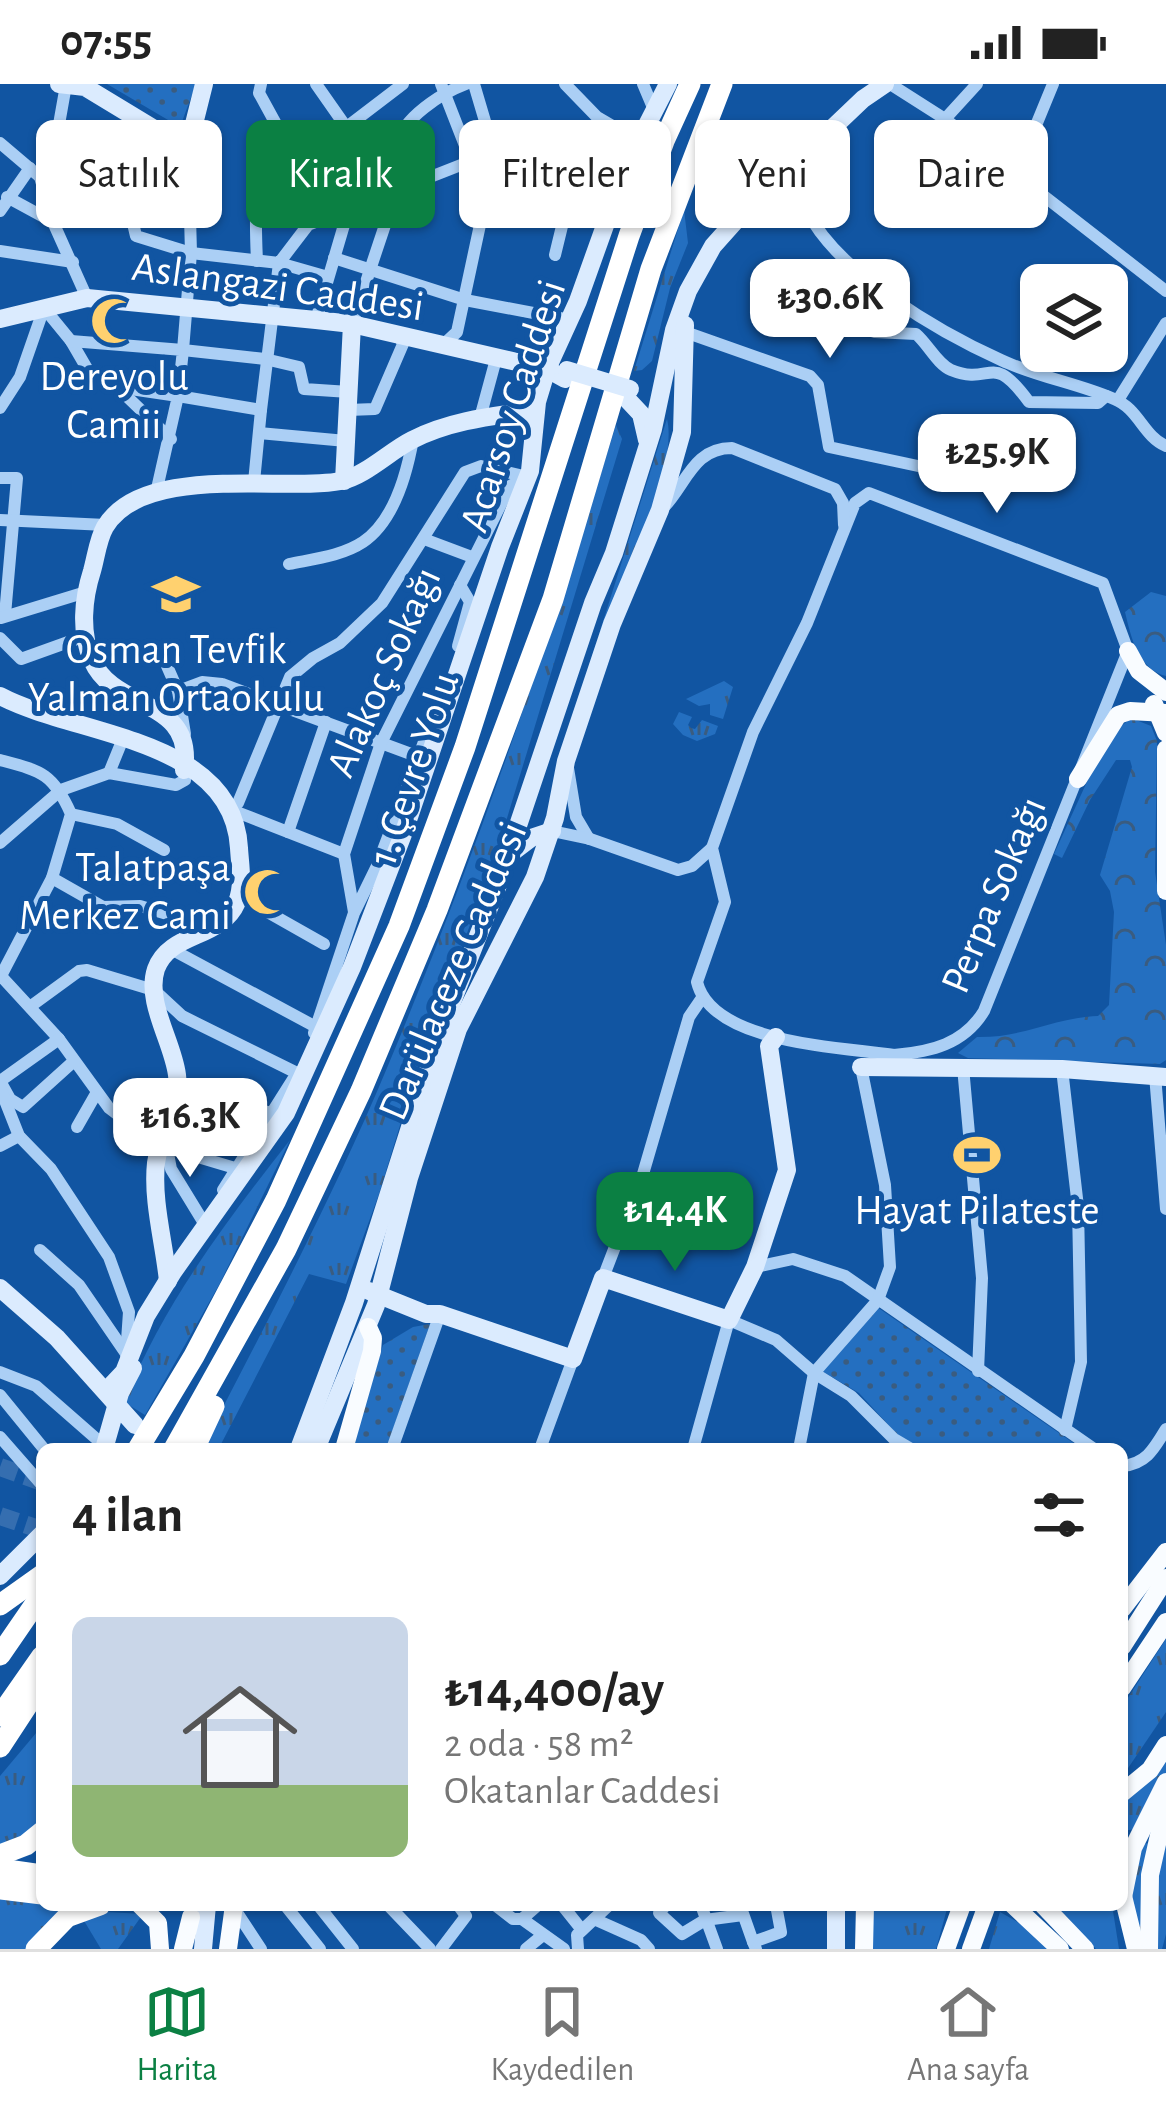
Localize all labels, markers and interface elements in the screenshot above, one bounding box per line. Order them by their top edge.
text: 07:55 [60,19,152,64]
chip: Satılık [36,120,222,228]
chip: Kiralık [246,120,435,228]
chip: Filtreler [459,120,671,228]
chip: Yeni [695,120,850,228]
chip: Daire [874,120,1048,228]
street label: Aslangazi Caddesi [129,246,427,328]
pin: ₺30.6K [732,259,928,361]
map controls [1020,264,1128,372]
button: layers [1020,264,1128,372]
street label: Acarsoy Caddesi [453,275,573,537]
text: ₺30.6K [777,278,883,317]
mosque icon: Dereyolu Camii [89,296,139,346]
place label: Dereyolu Camii [39,356,189,446]
pin: ₺25.9K [899,414,1095,516]
text: ₺25.9K [945,433,1049,472]
street label: Alakoç Sokağı [319,561,449,783]
school or university icon: Osman Tevfik Yalman Ortaokulu [151,569,201,619]
place label: Osman Tevfik Yalman Ortaokulu [28,629,324,719]
street label: 1. Çevre Yolu [361,667,467,871]
street label: Perpa Sokağı [934,791,1054,999]
street label: Darülaceze Caddesi [371,816,535,1126]
place label: Talatpaşa Merkez Cami [19,847,231,937]
mosque icon: Talatpaşa Merkez Cami [242,867,292,917]
pin: ₺16.3K [92,1078,288,1180]
text: ₺16.3K [140,1097,240,1136]
sports icon: Hayat Pilateste [952,1130,1002,1180]
pin: ₺14.4K [577,1172,773,1274]
place label: Hayat Pilateste [854,1190,1100,1232]
text: ₺14.4K [623,1191,727,1230]
icon: filters [1026,1482,1092,1548]
text: 4 ilan [72,1490,183,1541]
icon: home [168,1665,312,1809]
text: ₺14,400/ay [444,1665,664,1716]
text: 2 oda · 58 m² [444,1725,633,1764]
text: Okatanlar Caddesi [444,1772,721,1811]
tab: Harita [136,1979,218,2091]
tab: Kaydedilen [490,1979,634,2091]
tab: Ana sayfa [907,1979,1030,2091]

